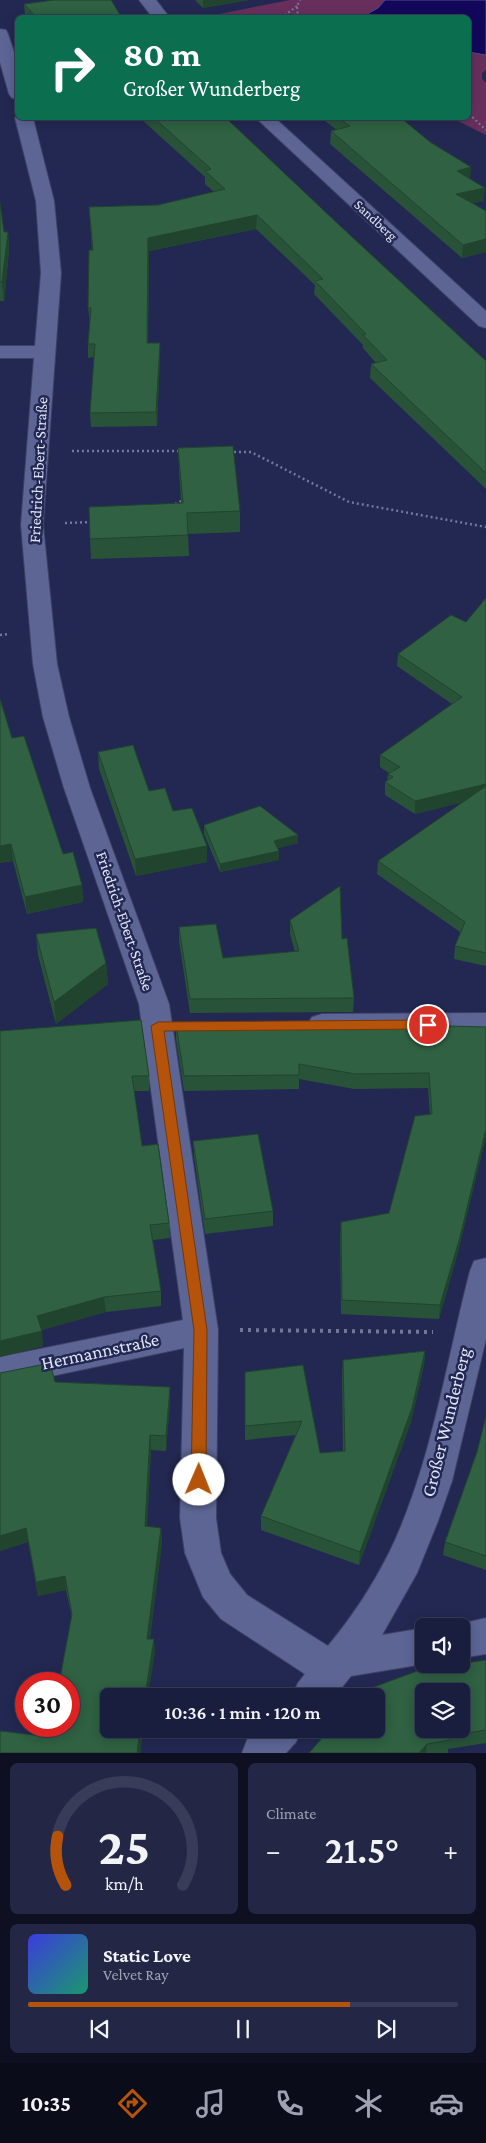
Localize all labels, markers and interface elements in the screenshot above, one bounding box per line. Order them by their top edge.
icon: right [40,35,105,100]
text: 80 m [123,35,201,74]
text: Großer Wunderberg [123,76,300,101]
street label: Sandberg [351,196,401,244]
street label: Friedrich-Ebert-Straße [26,397,50,543]
street label: Friedrich-Ebert-Straße [93,849,157,993]
pin [407,1004,449,1046]
icon: arrive [414,1011,442,1039]
street label: Hermannstraße [39,1328,161,1374]
street label: Großer Wunderberg [417,1345,475,1499]
position arrow [172,1453,224,1505]
map controls [415,1618,470,1738]
button: sound [415,1618,470,1673]
speed limit sign: 30 [15,1672,80,1737]
button: layers [415,1683,470,1738]
text: 10:36 · 1 min · 120 m [164,1702,321,1723]
text: Climate [266,1805,316,1822]
text: 25 [98,1817,150,1875]
text: 21.5° [325,1829,399,1871]
text: − [266,1835,281,1866]
text: + [443,1835,458,1866]
text: km/h [105,1874,144,1894]
text: Static Love [103,1945,191,1966]
text: Velvet Ray [103,1966,169,1983]
icon: previous [86,2015,114,2043]
icon: pause [229,2015,257,2043]
icon: next [372,2015,400,2043]
icon: directions [115,2086,150,2121]
icon: music [193,2086,228,2121]
icon: phone [272,2086,307,2121]
icon: climate [351,2086,386,2121]
icon: car [429,2086,464,2121]
text: 10:35 [22,2091,71,2116]

